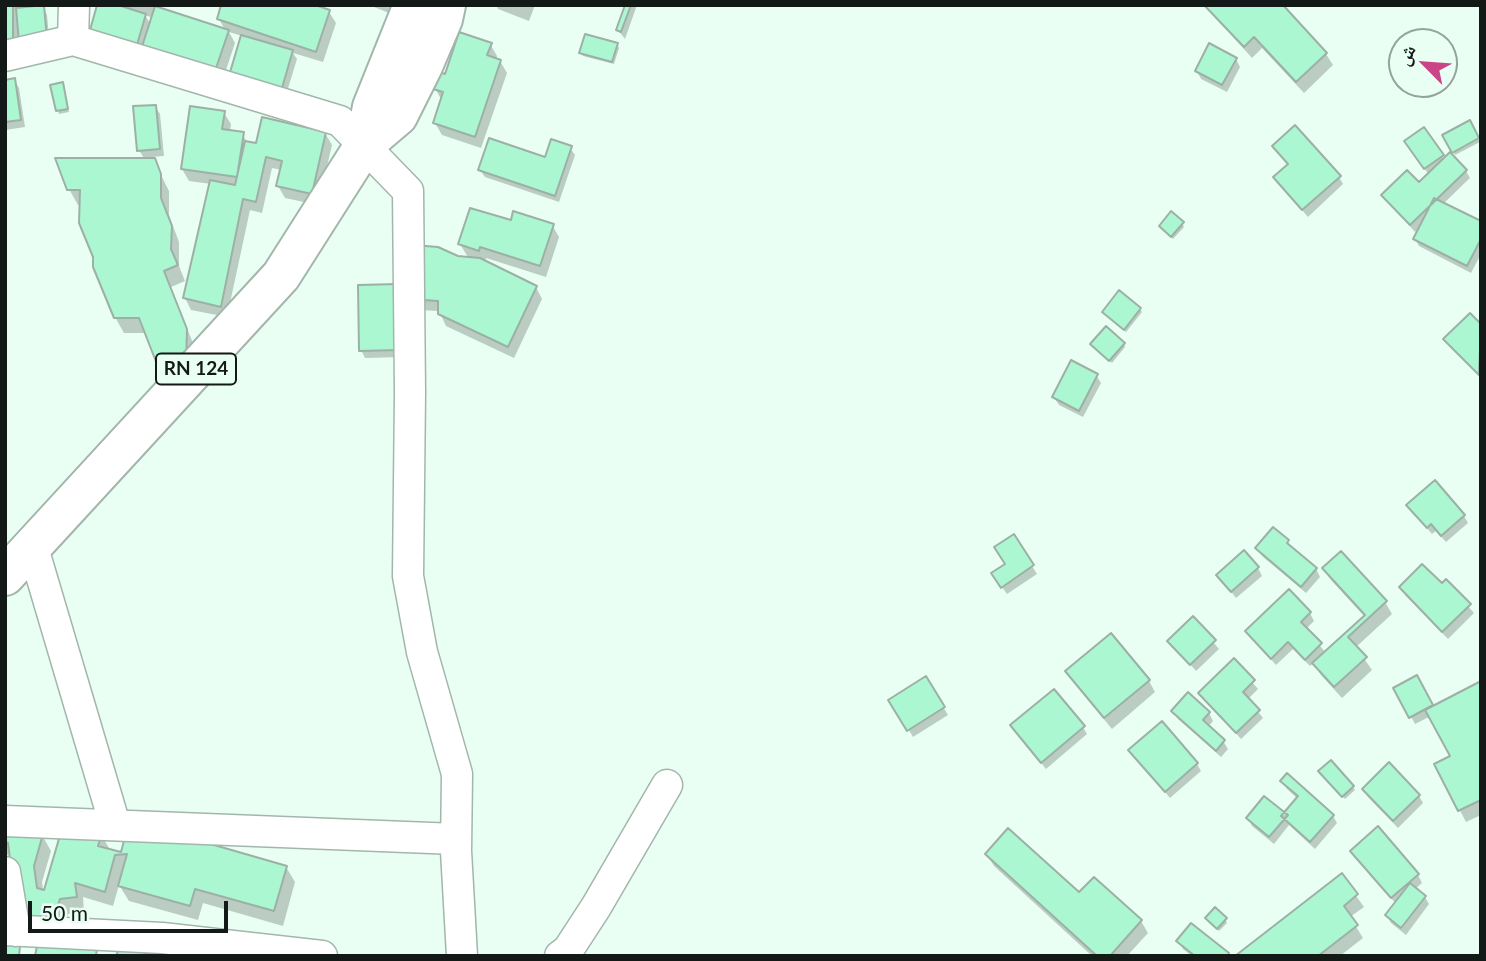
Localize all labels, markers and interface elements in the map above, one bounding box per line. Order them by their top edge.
north arrow [1388,28,1458,98]
text: ش [1391,41,1420,69]
road number: RN 124 [156,354,236,384]
scale bar [32,888,231,932]
text: 50 m [41,900,88,925]

